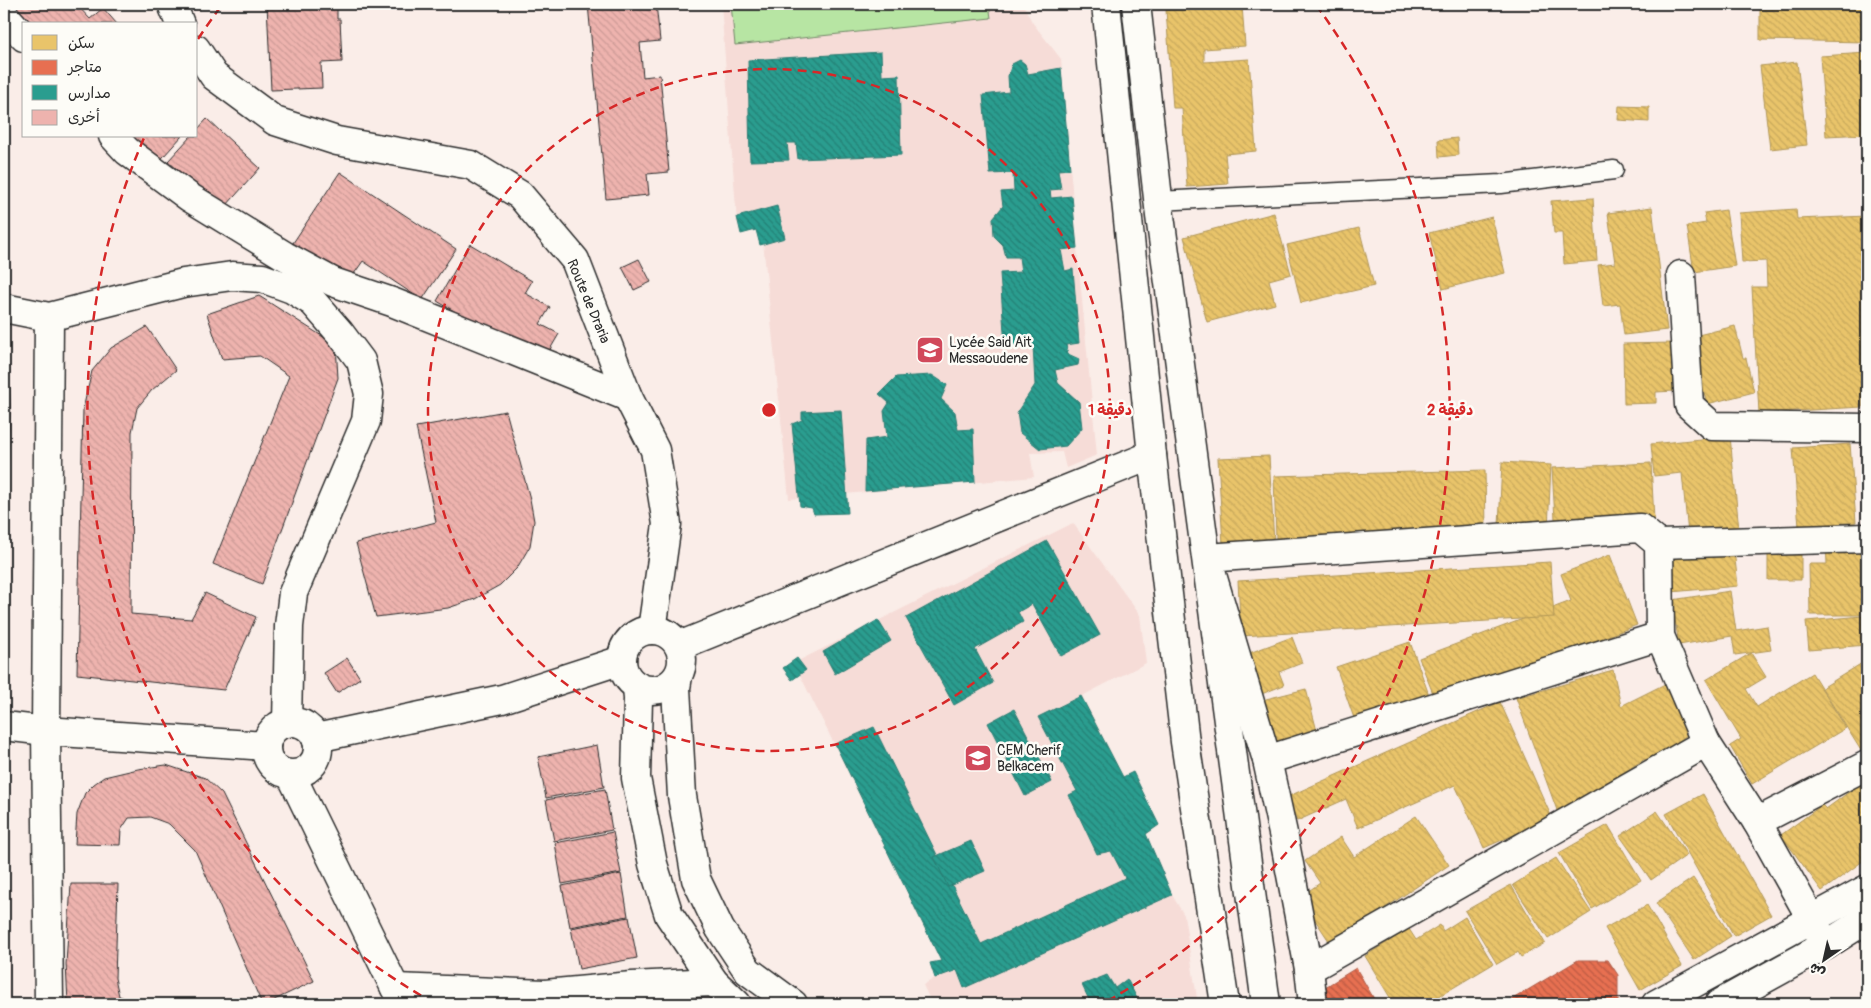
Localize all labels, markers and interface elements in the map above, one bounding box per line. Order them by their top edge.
legend [22,22,198,138]
text: سكن [68,34,95,53]
text: متاجر [66,58,102,77]
text: مدارس [68,84,111,103]
text: أخرى [68,108,100,127]
street label: Route de Draria [563,257,614,346]
place label: Lycée Said Ait Messaoudene [949,334,1032,367]
school or university icon: Lycée Said Ait Messaoudene [915,335,945,365]
centre of rings [760,401,778,419]
text: 1 دقيقة [1088,401,1132,420]
text: 2 دقيقة [1427,401,1473,420]
place label: CEM Cherif Belkacem [997,742,1062,775]
school or university icon: CEM Cherif Belkacem [963,743,993,773]
north arrow [1798,936,1848,986]
text: ش [1806,959,1828,982]

